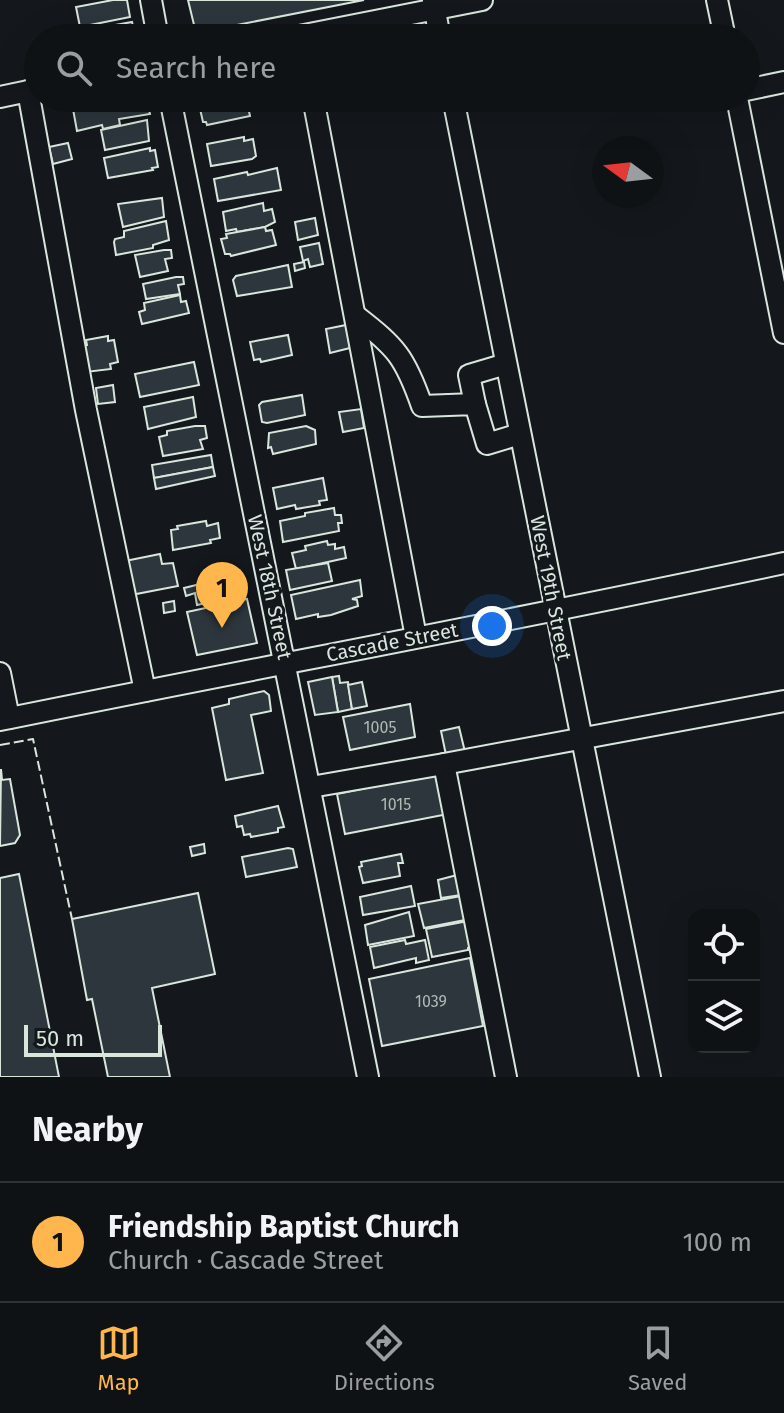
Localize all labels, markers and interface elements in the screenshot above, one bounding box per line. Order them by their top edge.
search box [24,24,760,112]
icon: search [52,46,96,90]
text: Search here [116,50,276,86]
north arrow [592,136,664,208]
street label: West 18th Street [243,512,297,662]
street label: West 19th Street [525,514,577,663]
pin: 1 [196,562,248,628]
your location [472,606,512,646]
street label: Cascade Street [324,617,461,667]
house number: 1005 [364,718,396,737]
house number: 1015 [381,795,411,814]
map controls [688,909,760,1053]
button: locate [688,909,760,981]
button: layers [688,981,760,1053]
house number: 1039 [415,992,447,1011]
scale bar [24,1021,162,1057]
text: 50 m [36,1025,84,1052]
text: Nearby [32,1109,143,1150]
text: Friendship Baptist Church [108,1209,460,1245]
text: 1 [52,1227,64,1258]
text: 100 m [683,1227,752,1258]
text: Church · Cascade Street [108,1245,383,1276]
tab: Map [97,1321,141,1396]
tab: Directions [334,1321,435,1396]
tab: Saved [628,1321,687,1396]

